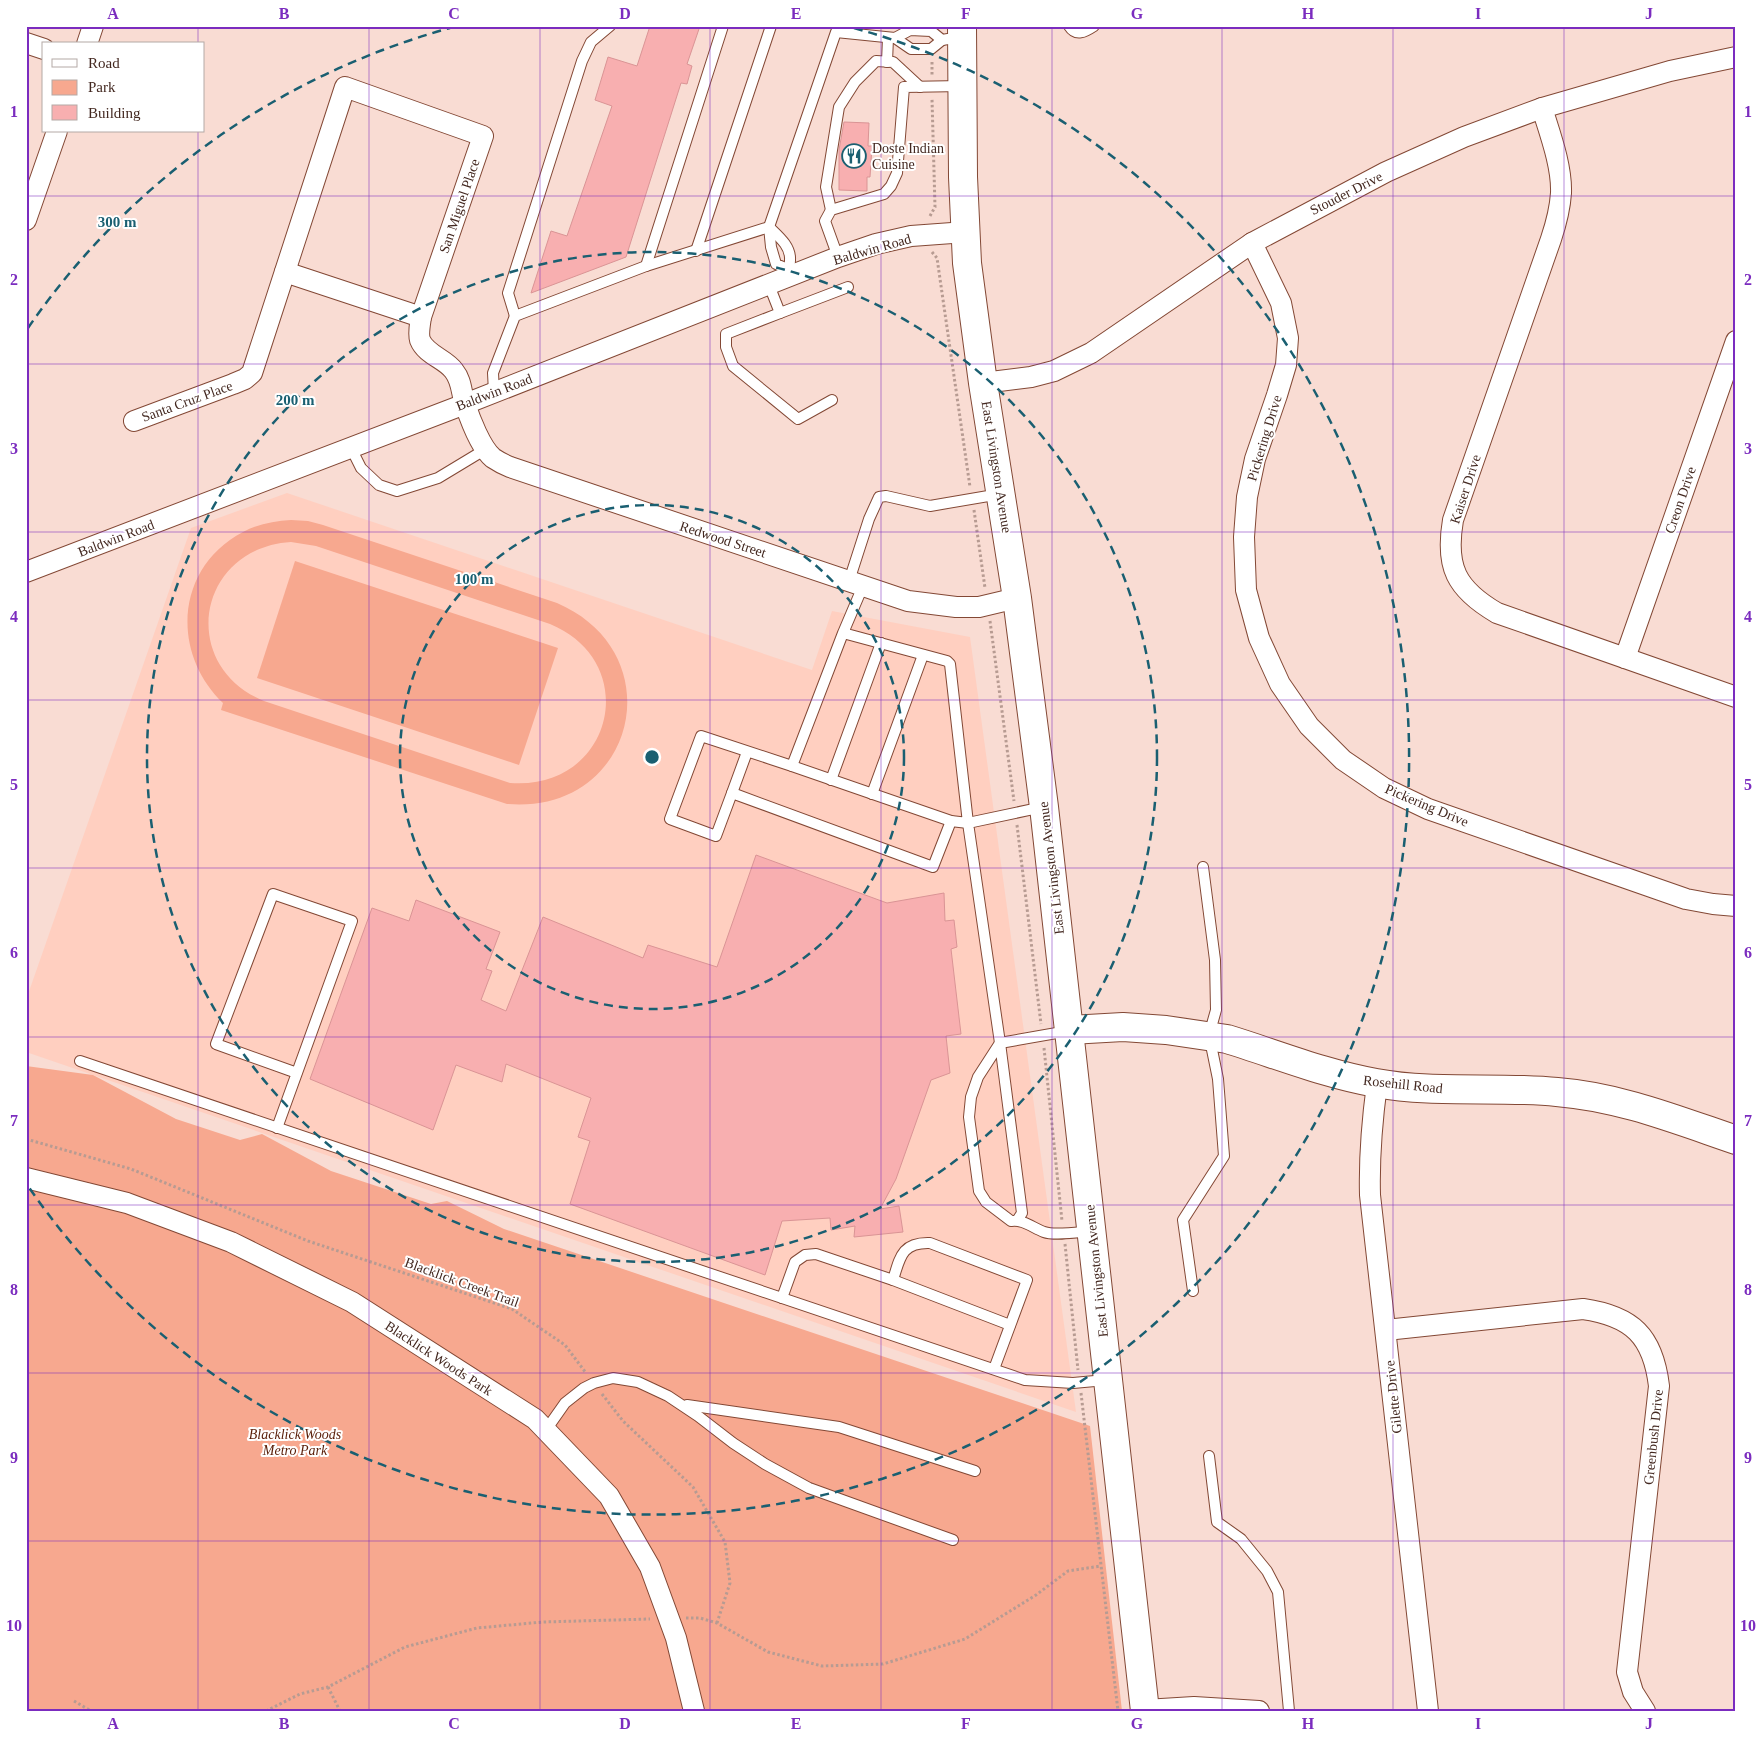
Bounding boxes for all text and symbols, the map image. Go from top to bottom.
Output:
text: A [107,5,119,22]
text: B [279,5,290,22]
text: C [448,5,460,22]
text: D [619,5,631,22]
text: E [791,5,801,22]
text: F [961,5,971,22]
text: G [1131,5,1144,22]
text: H [1302,5,1315,22]
text: I [1475,5,1481,22]
text: J [1645,5,1653,22]
legend [42,42,205,132]
text: Road [88,55,120,71]
text: Park [88,79,116,95]
text: 1 [10,103,18,120]
text: 1 [1744,103,1752,120]
text: Building [88,105,141,121]
place label: Doste Indian Cuisine [872,141,944,172]
restaurant icon: Doste Indian Cuisine [841,143,867,169]
street label: San Miguel Place [436,157,483,255]
street label: Stouder Drive [1308,169,1385,218]
text: 300 m [98,214,137,230]
street label: Baldwin Road [831,231,913,268]
text: 2 [10,271,18,288]
text: 2 [1744,271,1752,288]
street label: Baldwin Road [454,371,534,414]
street label: Santa Cruz Place [140,378,235,425]
text: 200 m [276,392,315,408]
street label: Pickering Drive [1244,393,1285,483]
street label: East Livingston Avenue [979,400,1014,534]
text: 3 [10,440,18,457]
text: 3 [1744,440,1752,457]
street label: Kaiser Drive [1447,453,1484,526]
street label: Creon Drive [1662,465,1699,536]
street label: Baldwin Road [76,517,156,560]
street label: Redwood Street [678,518,768,561]
text: 100 m [455,571,494,587]
text: 4 [10,608,18,625]
text: 4 [1744,608,1752,625]
centre of rings [643,748,661,766]
text: 5 [10,776,18,793]
text: 5 [1744,776,1752,793]
street label: Pickering Drive [1383,781,1471,830]
street label: East Livingston Avenue [1036,801,1067,935]
text: 6 [10,944,18,961]
text: 6 [1744,944,1752,961]
street label: Rosehill Road [1363,1073,1443,1096]
text: 7 [10,1112,18,1129]
text: 7 [1744,1112,1752,1129]
street label: East Livingston Avenue [1082,1204,1111,1338]
street label: Blacklick Creek Trail [403,1255,521,1310]
text: 8 [10,1281,18,1298]
text: 8 [1744,1281,1752,1298]
street label: Blacklick Woods Park [382,1318,495,1399]
street label: Gilette Drive [1382,1360,1405,1434]
street label: Greenbush Drive [1641,1389,1666,1486]
park label: Blacklick Woods Metro Park [249,1427,342,1458]
text: 9 [10,1449,18,1466]
text: 9 [1744,1449,1752,1466]
text: 10 [6,1617,22,1634]
text: 10 [1740,1617,1756,1634]
text: A [107,1715,119,1732]
text: B [279,1715,290,1732]
text: C [448,1715,460,1732]
text: D [619,1715,631,1732]
text: E [791,1715,801,1732]
text: F [961,1715,971,1732]
text: G [1131,1715,1144,1732]
text: H [1302,1715,1315,1732]
text: I [1475,1715,1481,1732]
text: J [1645,1715,1653,1732]

